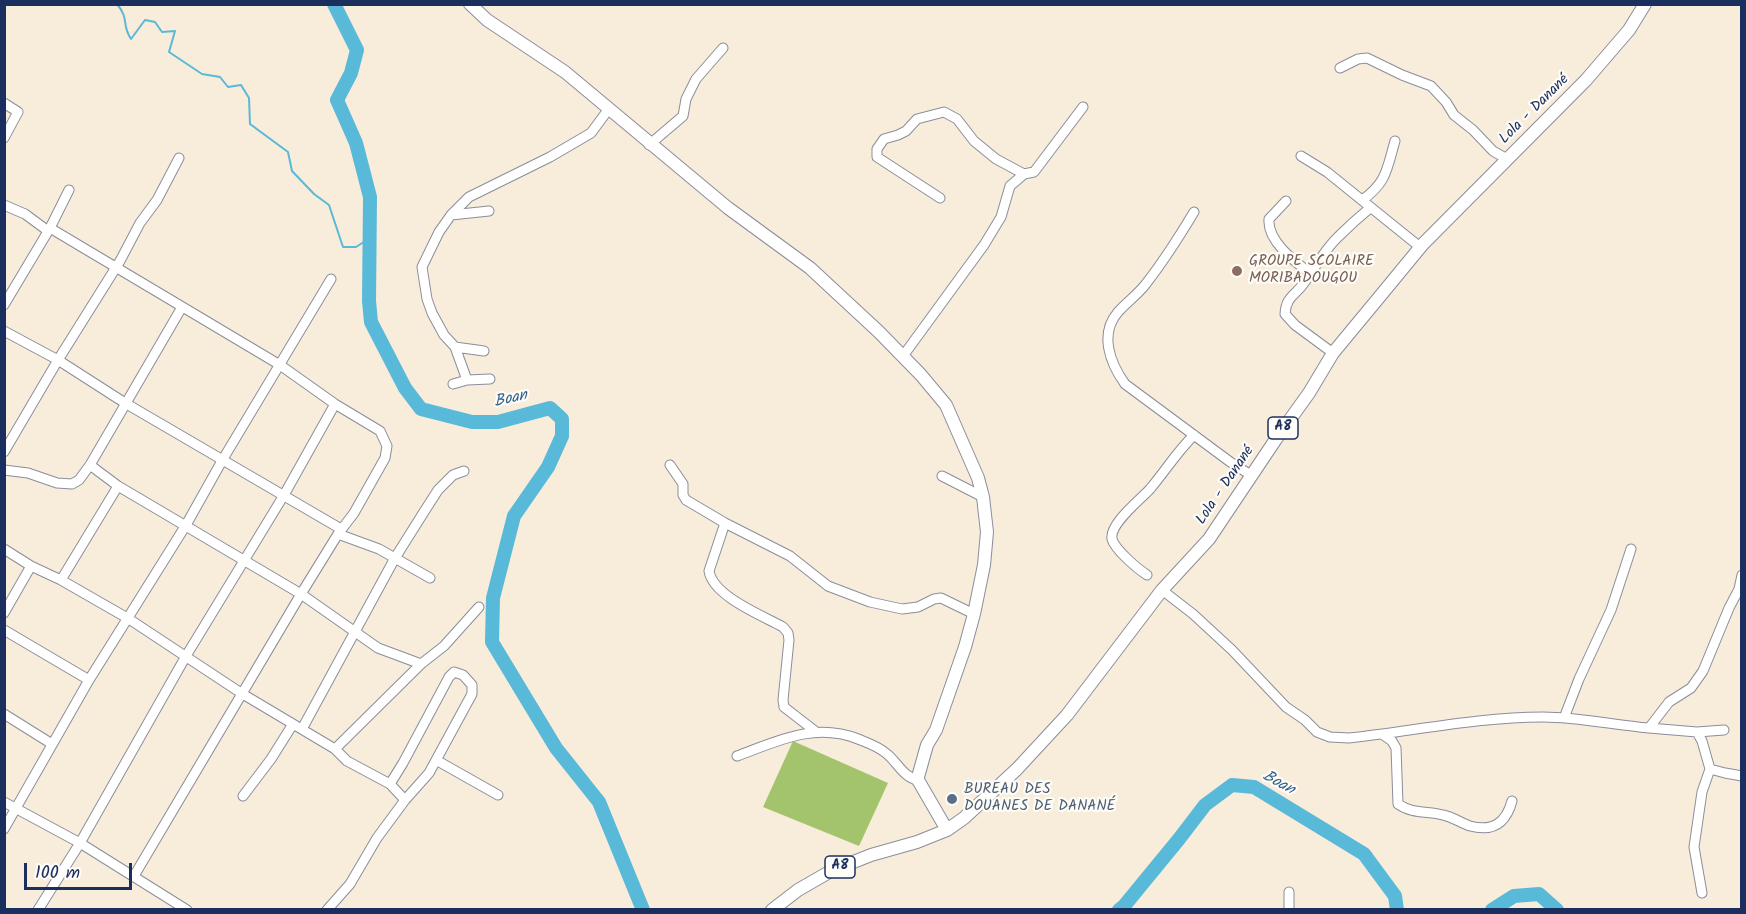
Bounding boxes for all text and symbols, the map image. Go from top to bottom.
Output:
street label: Lola - Danané [1496,71,1574,149]
place label: GROUPE SCOLAIRE MORIBADOUGOU [1249,253,1374,288]
marker: GROUPE SCOLAIRE MORIBADOUGOU [1230,264,1244,278]
water label: Boan [493,387,529,413]
road number: A8 [1268,417,1298,439]
street label: Lola - Danané [1193,443,1259,529]
water label: Boan [1259,767,1297,801]
place label: BUREAU DES DOUANES DE DANANÉ [964,781,1115,816]
marker: BUREAU DES DOUANES DE DANANÉ [945,792,959,806]
scale bar [27,851,135,889]
road number: A8 [825,856,855,878]
text: 100 m [35,859,80,888]

